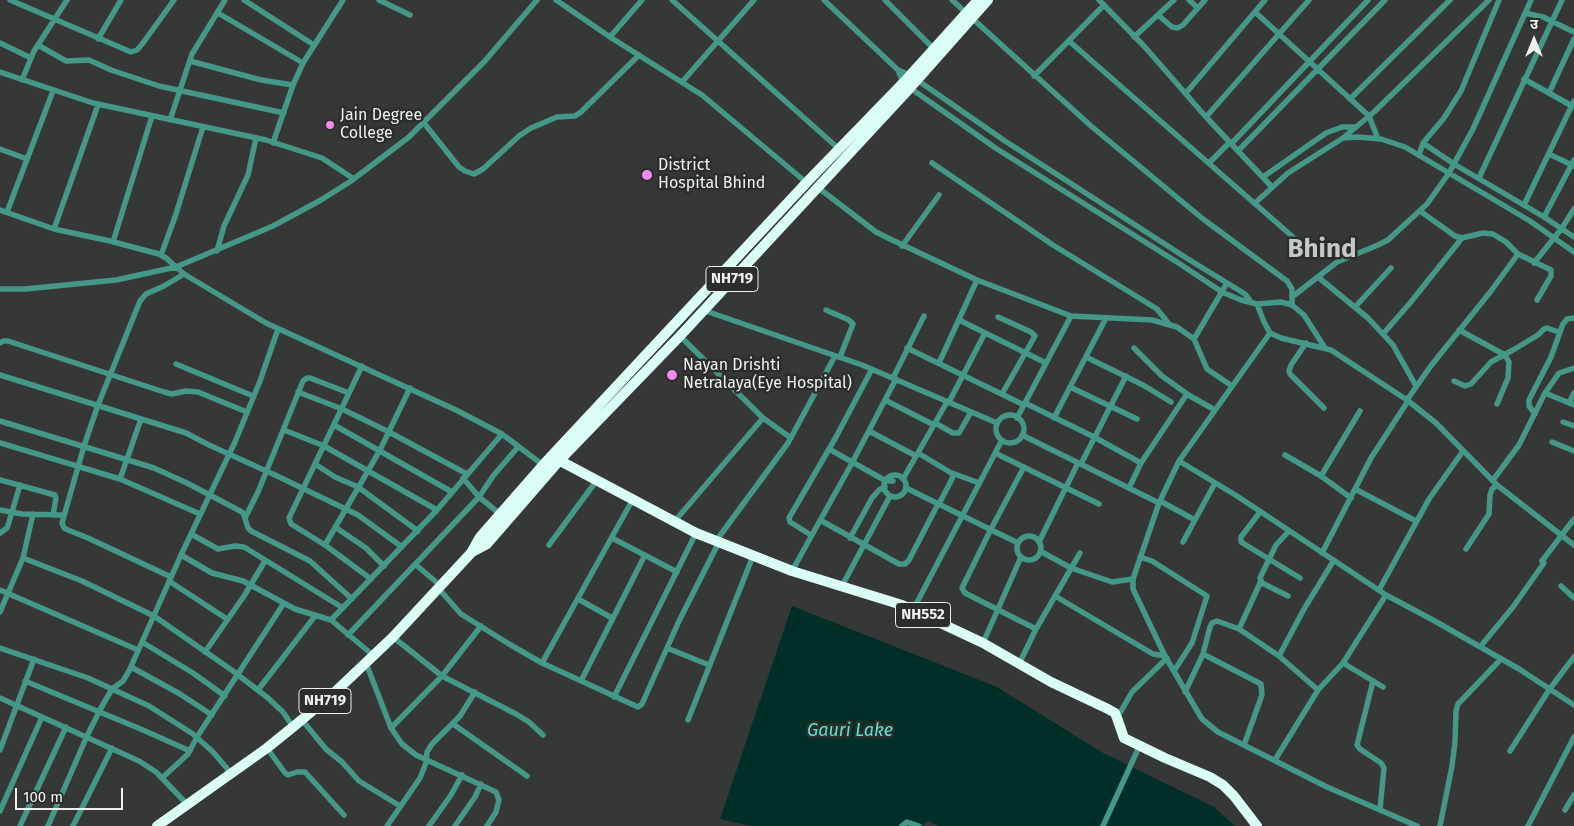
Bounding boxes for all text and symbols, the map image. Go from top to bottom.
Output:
north arrow [1509,15,1559,65]
text: उ [1530,16,1538,33]
place label: Jain Degree College [340,106,422,144]
marker: Jain Degree College [324,119,336,131]
place label: District Hospital Bhind [658,156,765,194]
marker: District Hospital Bhind [640,168,654,182]
district label: Bhind [1288,234,1356,266]
road number: NH719 [706,266,758,292]
place label: Nayan Drishti Netralaya(Eye Hospital) [683,356,852,394]
marker: Nayan Drishti Netralaya(Eye Hospital) [665,368,679,382]
road number: NH552 [896,602,950,628]
road number: NH719 [299,688,351,714]
water label: Gauri Lake [807,720,893,742]
scale bar [18,778,125,810]
text: 100 m [23,788,63,806]

